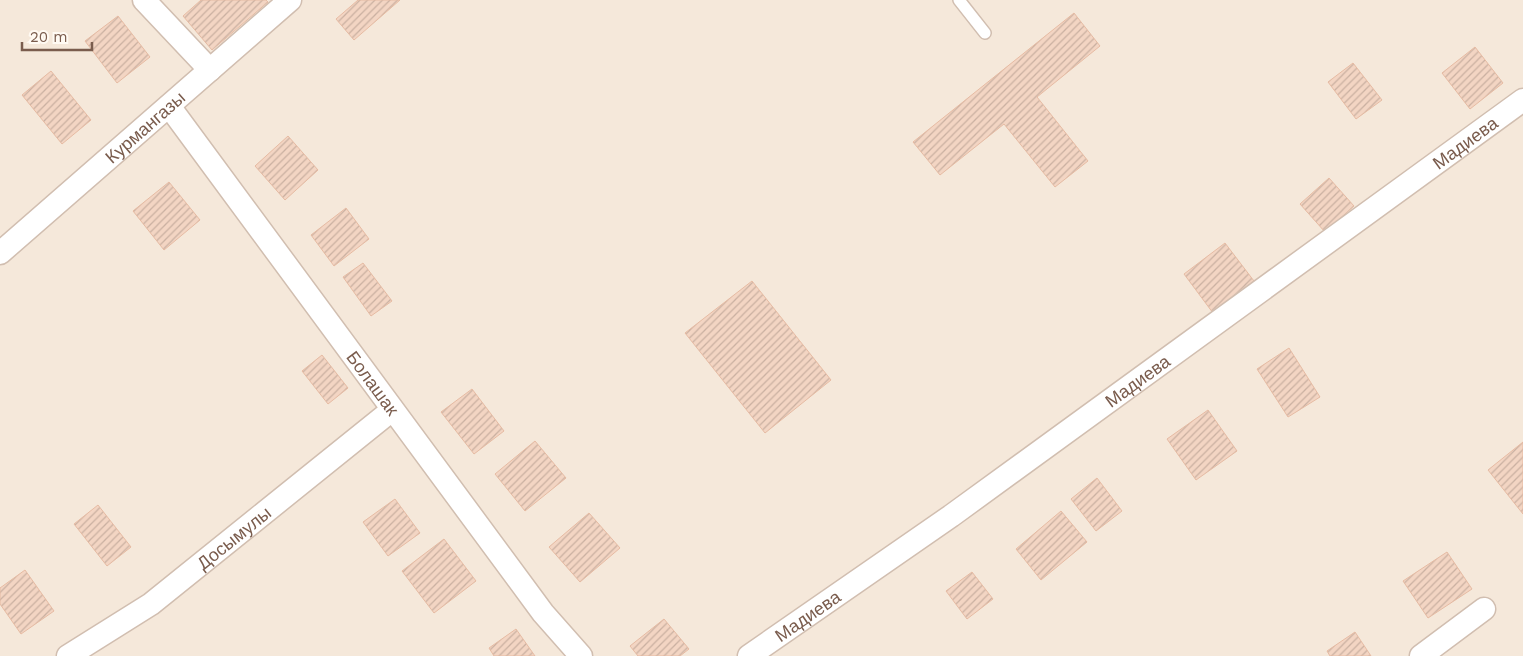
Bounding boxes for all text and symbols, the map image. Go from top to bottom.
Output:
scale bar [22,20,92,52]
text: 20 m [30,28,68,46]
street label: Курмангазы [101,86,189,167]
street label: Мадиева [1428,111,1502,173]
street label: Болашак [343,347,404,419]
street label: Мадиева [1101,349,1175,411]
street label: Досымулы [192,501,275,574]
street label: Мадиева [770,585,845,646]

